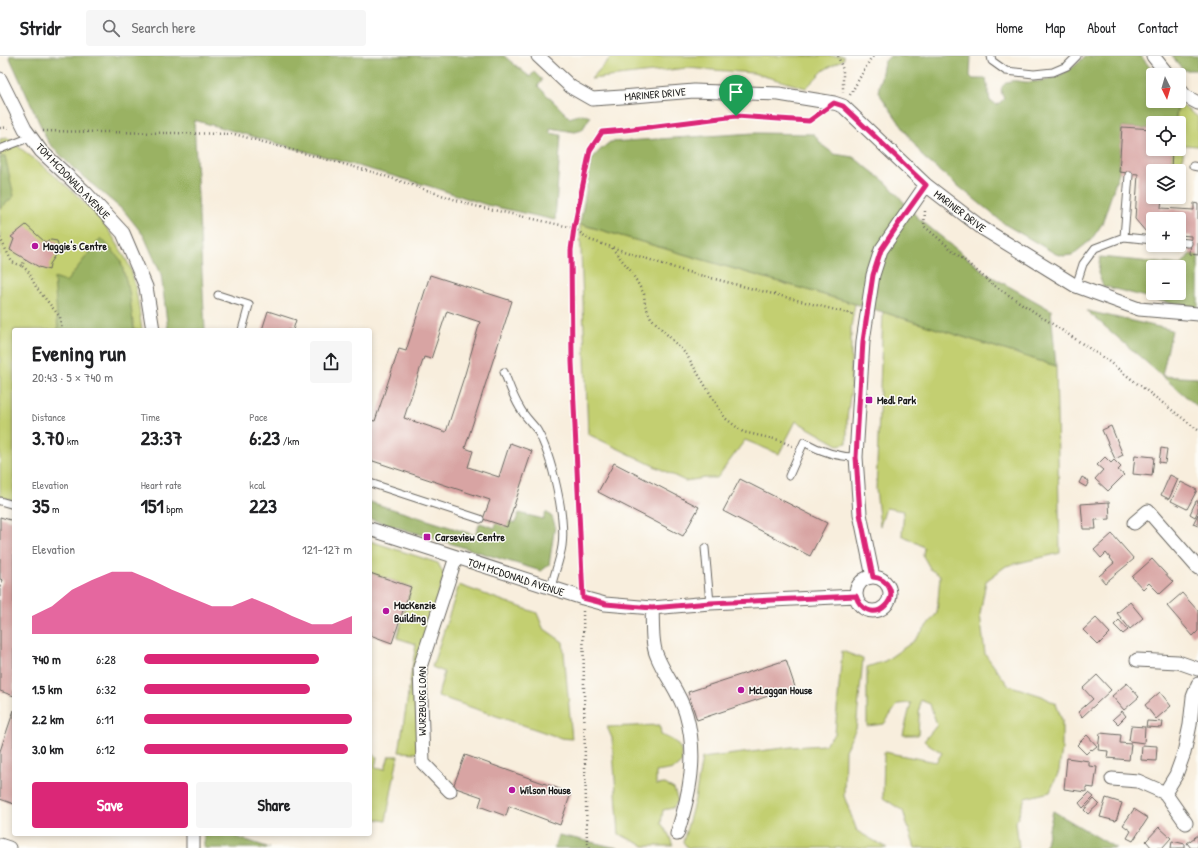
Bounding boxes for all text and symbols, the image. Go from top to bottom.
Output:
search box [86,10,366,46]
text: Stridr [20,15,62,41]
icon: search [100,17,122,39]
text: Search here [132,17,196,38]
text: Home [996,18,1023,37]
text: Map [1045,18,1065,37]
text: About [1087,18,1116,37]
text: Contact [1138,18,1178,37]
north arrow [1146,68,1186,108]
map controls [1146,68,1186,300]
pin [719,75,753,116]
icon: arrive [725,81,747,103]
street label: MARINER DRIVE [624,84,686,104]
button: locate [1146,116,1186,156]
street label: TOM MCDONALD AVENUE [33,140,113,222]
button: layers [1146,164,1186,204]
street label: MARINER DRIVE [931,187,989,235]
button: + [1146,212,1186,252]
place label: Maggie's Centre [43,239,107,254]
marker: Maggie's Centre [30,241,40,251]
button: − [1146,260,1186,300]
text: Evening run [32,338,126,368]
button: share [310,341,352,383]
text: 20:43 · 5 × 740 m [32,368,113,386]
place label: Medl Park [877,393,917,407]
marker: Medl Park [864,395,874,405]
text: Distance [32,410,66,424]
text: Time [141,410,160,424]
text: Pace [249,410,268,424]
text: 3.70 [32,424,64,451]
text: 23:37 [141,424,182,451]
text: 6:23 [249,424,280,451]
text: km [64,434,79,448]
text: /km [280,434,300,448]
text: Elevation [32,478,69,492]
text: Heart rate [141,478,182,492]
text: kcal [249,478,265,492]
text: 35 [32,492,49,519]
text: 151 [141,492,164,519]
text: 223 [249,492,277,519]
text: m [49,502,59,516]
text: bpm [164,502,183,516]
place label: Carseview Centre [435,530,505,544]
marker: Carseview Centre [422,532,432,542]
text: Elevation [32,540,75,558]
text: 121–127 m [302,540,352,558]
street label: TOM MCDONALD AVENUE [466,555,566,599]
place label: MacKenzie Building [394,598,436,626]
marker: MacKenzie Building [381,606,391,616]
text: 740 m [32,650,61,668]
text: 6:28 [96,650,116,668]
street label: WURZBURG LOAN [415,666,429,736]
text: 1.5 km [32,680,62,698]
text: 6:32 [96,680,116,698]
place label: McLaggan House [749,683,813,698]
marker: McLaggan House [736,685,746,695]
text: 2.2 km [32,710,64,728]
text: 6:11 [96,710,114,728]
text: 3.0 km [32,740,64,758]
text: 6:12 [96,740,115,758]
button: Save [32,782,188,828]
button: Share [196,782,352,828]
place label: Wilson House [520,783,572,797]
marker: Wilson House [507,785,517,795]

